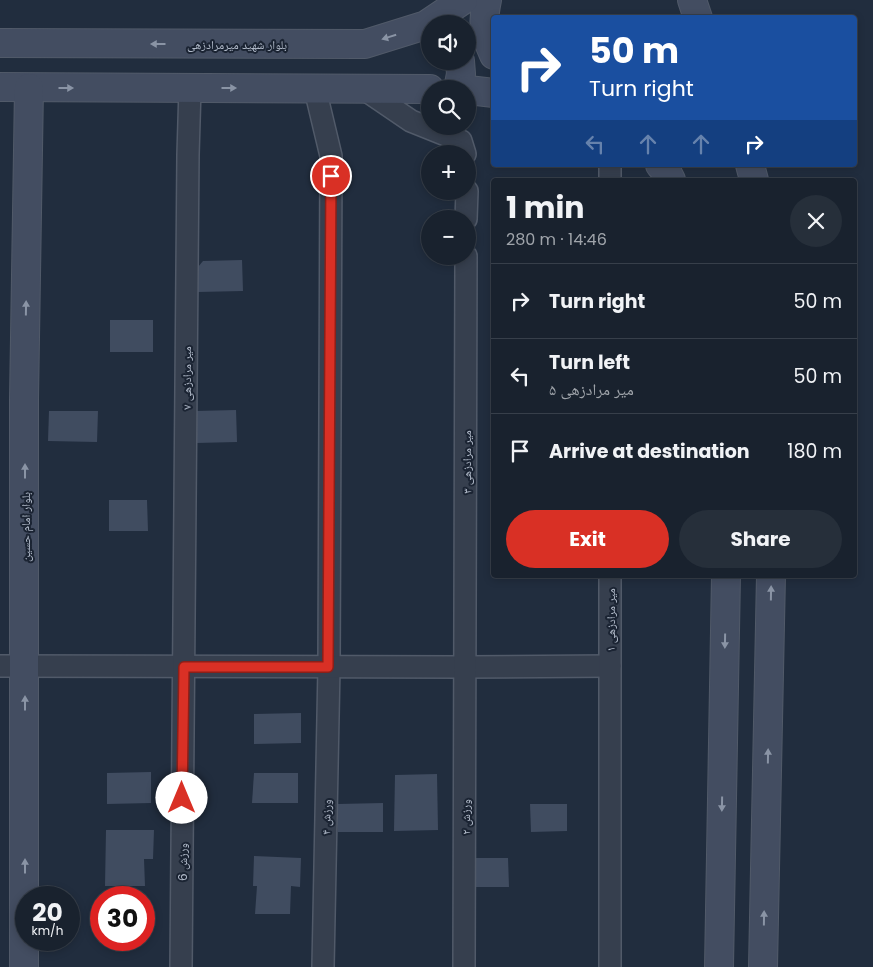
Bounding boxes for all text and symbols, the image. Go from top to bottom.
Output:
map controls [421,15,476,265]
button: sound [421,15,476,70]
text: 50 m [589,26,679,75]
one-way arrow [381,33,396,41]
icon: right [506,35,571,100]
street label: بلوار شهید میرمرادزهی [187,36,287,53]
one-way arrow [150,40,166,48]
text: Turn right [589,73,694,104]
button: search [421,80,476,135]
one-way arrow [58,84,74,92]
one-way arrow [221,85,237,93]
icon: left [581,130,609,158]
icon: ahead [634,130,662,158]
icon: ahead [687,130,715,158]
icon: right [740,130,768,158]
button: + [421,145,476,200]
pin [310,155,352,197]
icon: arrive [317,162,345,190]
text: 1 min [506,186,584,229]
button: close [790,195,842,247]
button: − [421,210,476,265]
text: 280 m · 14:46 [506,228,607,251]
icon: right [506,287,534,315]
text: Turn right [549,288,645,315]
text: 50 m [793,288,842,315]
one-way arrow [22,300,30,316]
street label: میر مرادزهی ۷ [178,346,195,410]
text: Turn left [549,349,630,376]
icon: left [506,362,534,390]
text: 50 m [793,363,842,390]
text: میر مرادزهی ۵ [549,378,634,401]
street label: میر مرادزهی ۳ [458,430,475,494]
icon: arrive [506,437,534,465]
text: Arrive at destination [549,438,750,465]
text: 180 m [787,438,842,465]
one-way arrow [20,463,28,479]
street label: بلوار امام حسین [17,492,34,562]
button: Exit [506,510,669,568]
button: Share [679,510,842,568]
one-way arrow [767,585,775,601]
street label: میر مرادزهی ۱ [602,588,619,652]
one-way arrow [721,633,729,649]
one-way arrow [21,695,29,711]
one-way arrow [764,748,772,764]
position arrow [155,771,207,823]
one-way arrow [717,796,725,812]
street label: ورزش ۴ [317,799,335,835]
street label: ورزش ۲ [457,799,474,835]
street label: ورزش 6 [174,843,191,881]
one-way arrow [21,858,29,874]
speed limit sign: 30 [90,886,155,951]
text: 20 [32,895,63,930]
one-way arrow [760,910,768,926]
text: km/h [32,922,63,939]

